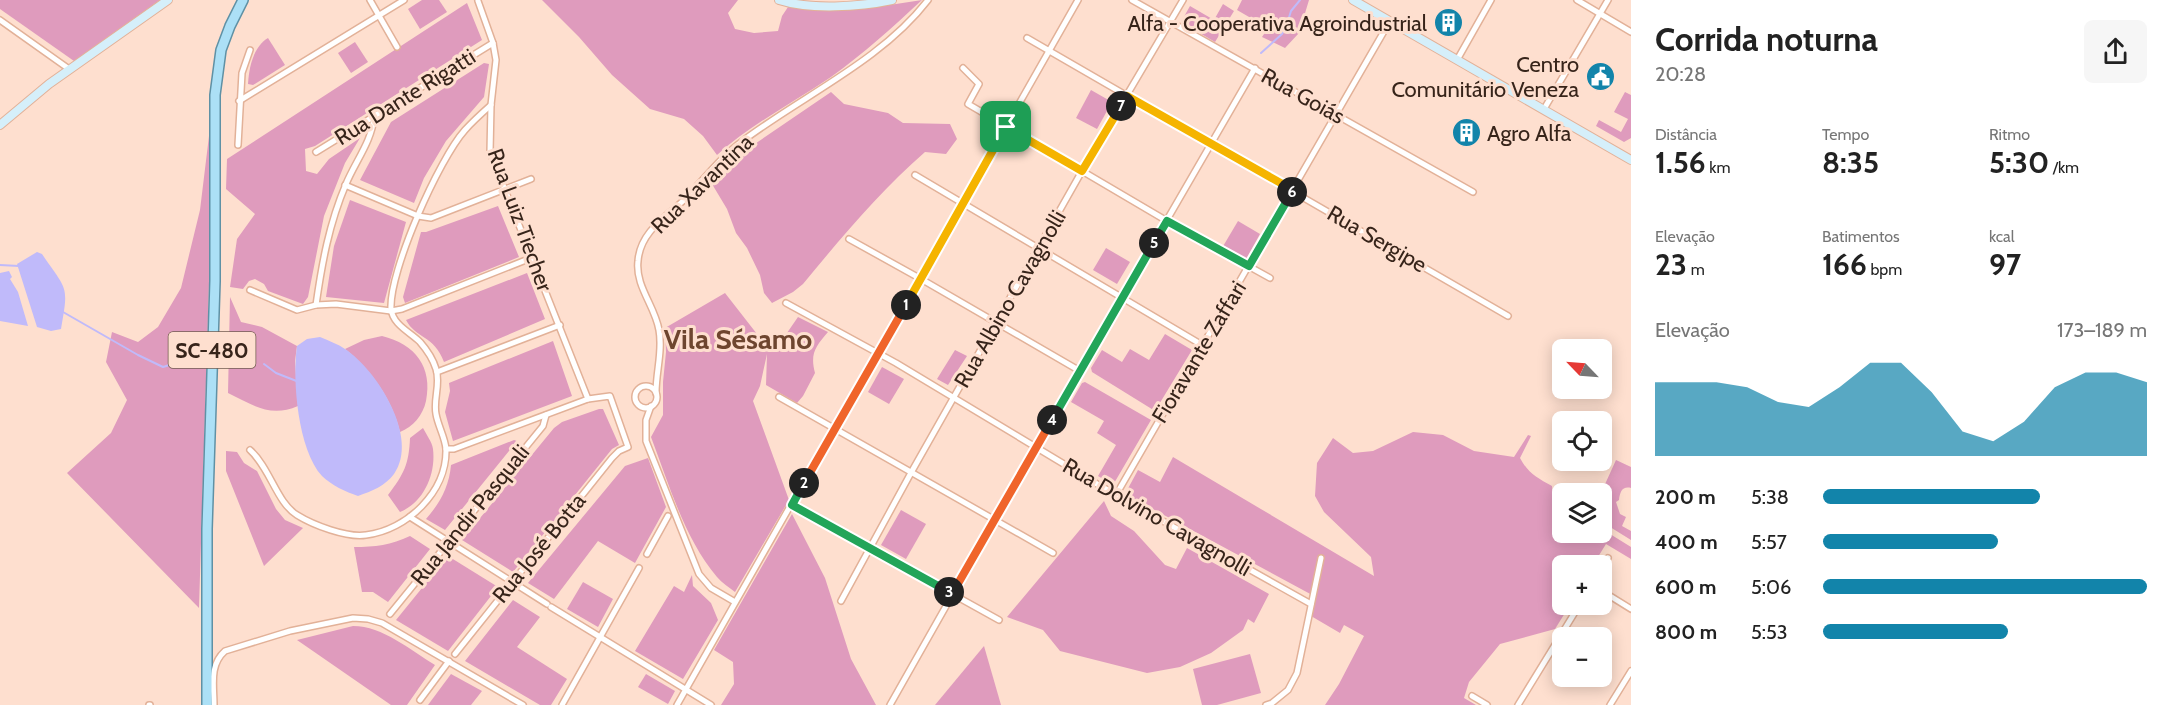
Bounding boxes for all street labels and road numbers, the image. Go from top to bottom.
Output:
street label: Rua Dante Rigatti [330,43,480,151]
street label: Rua Goiás [1257,62,1349,130]
street label: Rua Xavantina [645,128,759,239]
street label: Rua Luiz Tiecher [482,145,558,295]
street label: Rua Sergipe [1322,200,1432,278]
street label: Rua Albino Cavagnolli [948,206,1072,392]
street label: Fioravante Zaffari [1146,276,1252,428]
road number: SC-480 [168,332,256,368]
street label: Rua Jandir Pasquali [405,439,535,591]
street label: Rua Dolvino Cavagnolli [1058,452,1256,582]
street label: Rua José Botta [487,487,592,608]

